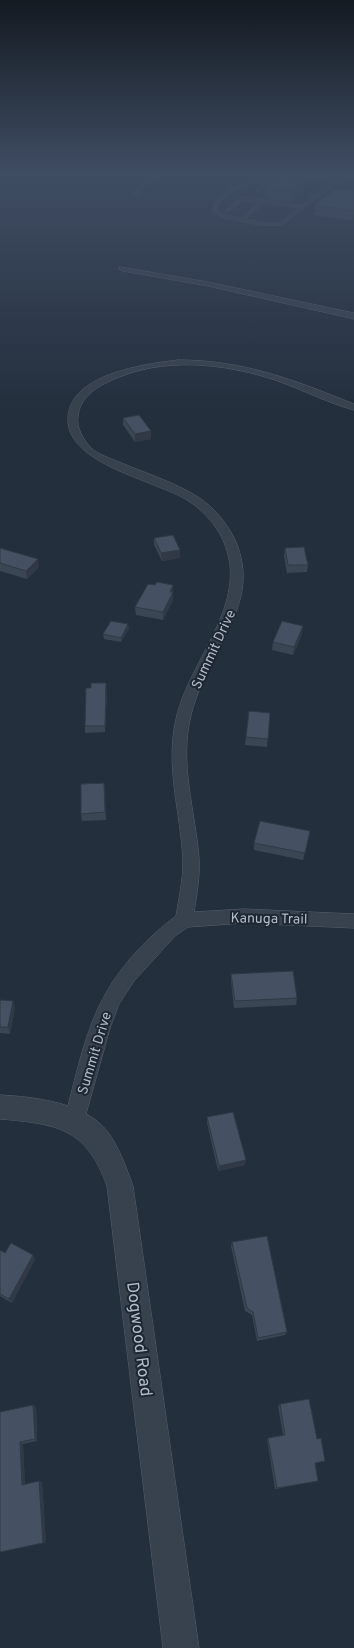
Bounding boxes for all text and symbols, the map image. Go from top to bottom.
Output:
street label: Summit Drive [189,607,240,692]
street label: Kanuga Trail [230,910,308,929]
street label: Summit Drive [75,1010,116,1097]
street label: Dogwood Road [120,1281,156,1398]

